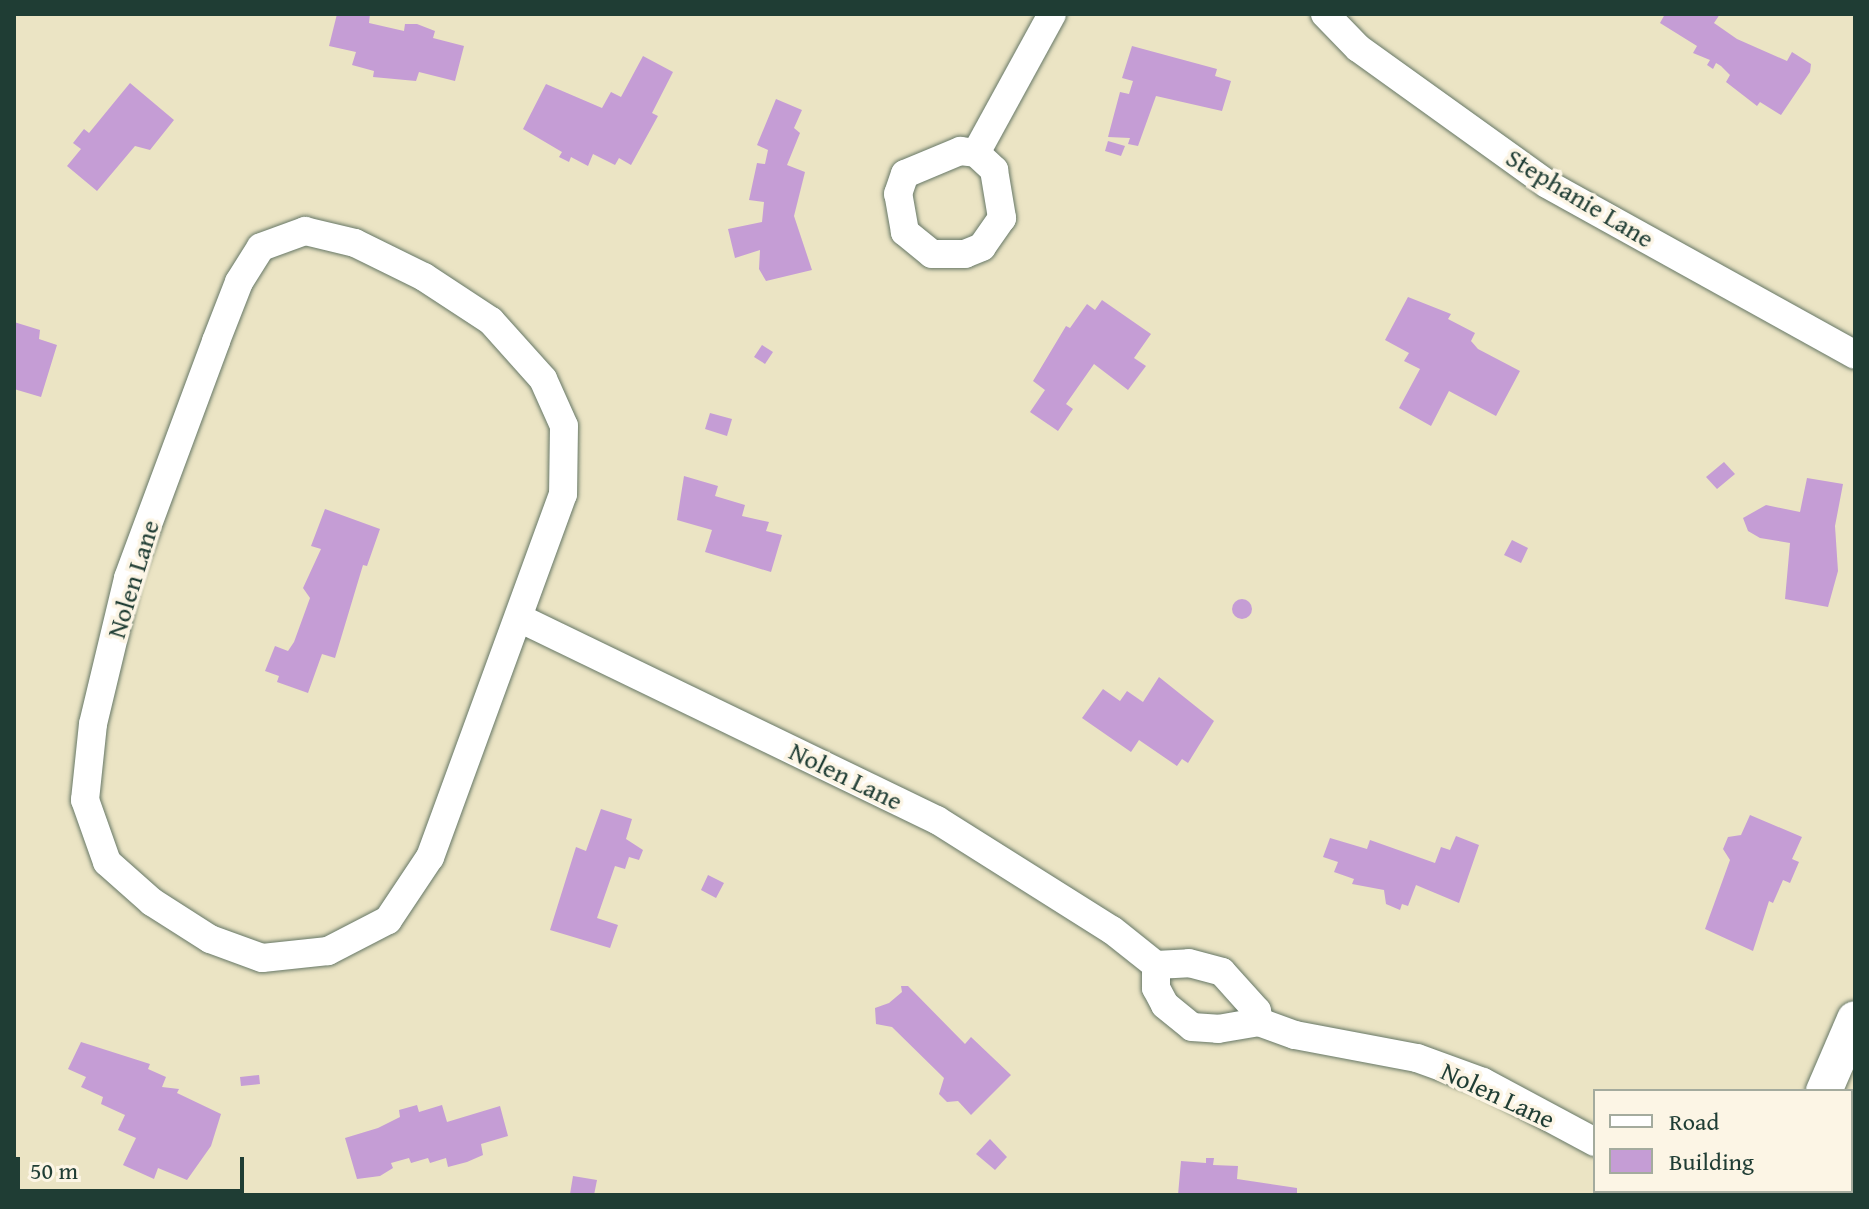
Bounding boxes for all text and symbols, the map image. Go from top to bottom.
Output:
street label: Stephanie Lane [1501,142,1659,254]
street label: Nolen Lane [100,516,166,642]
street label: Nolen Lane [784,735,908,817]
street label: Nolen Lane [1436,1055,1560,1135]
legend [1593,1089,1853,1193]
text: Road [1669,1104,1719,1139]
scale bar [20,1141,248,1191]
text: Building [1669,1144,1754,1179]
text: 50 m [30,1153,78,1188]

